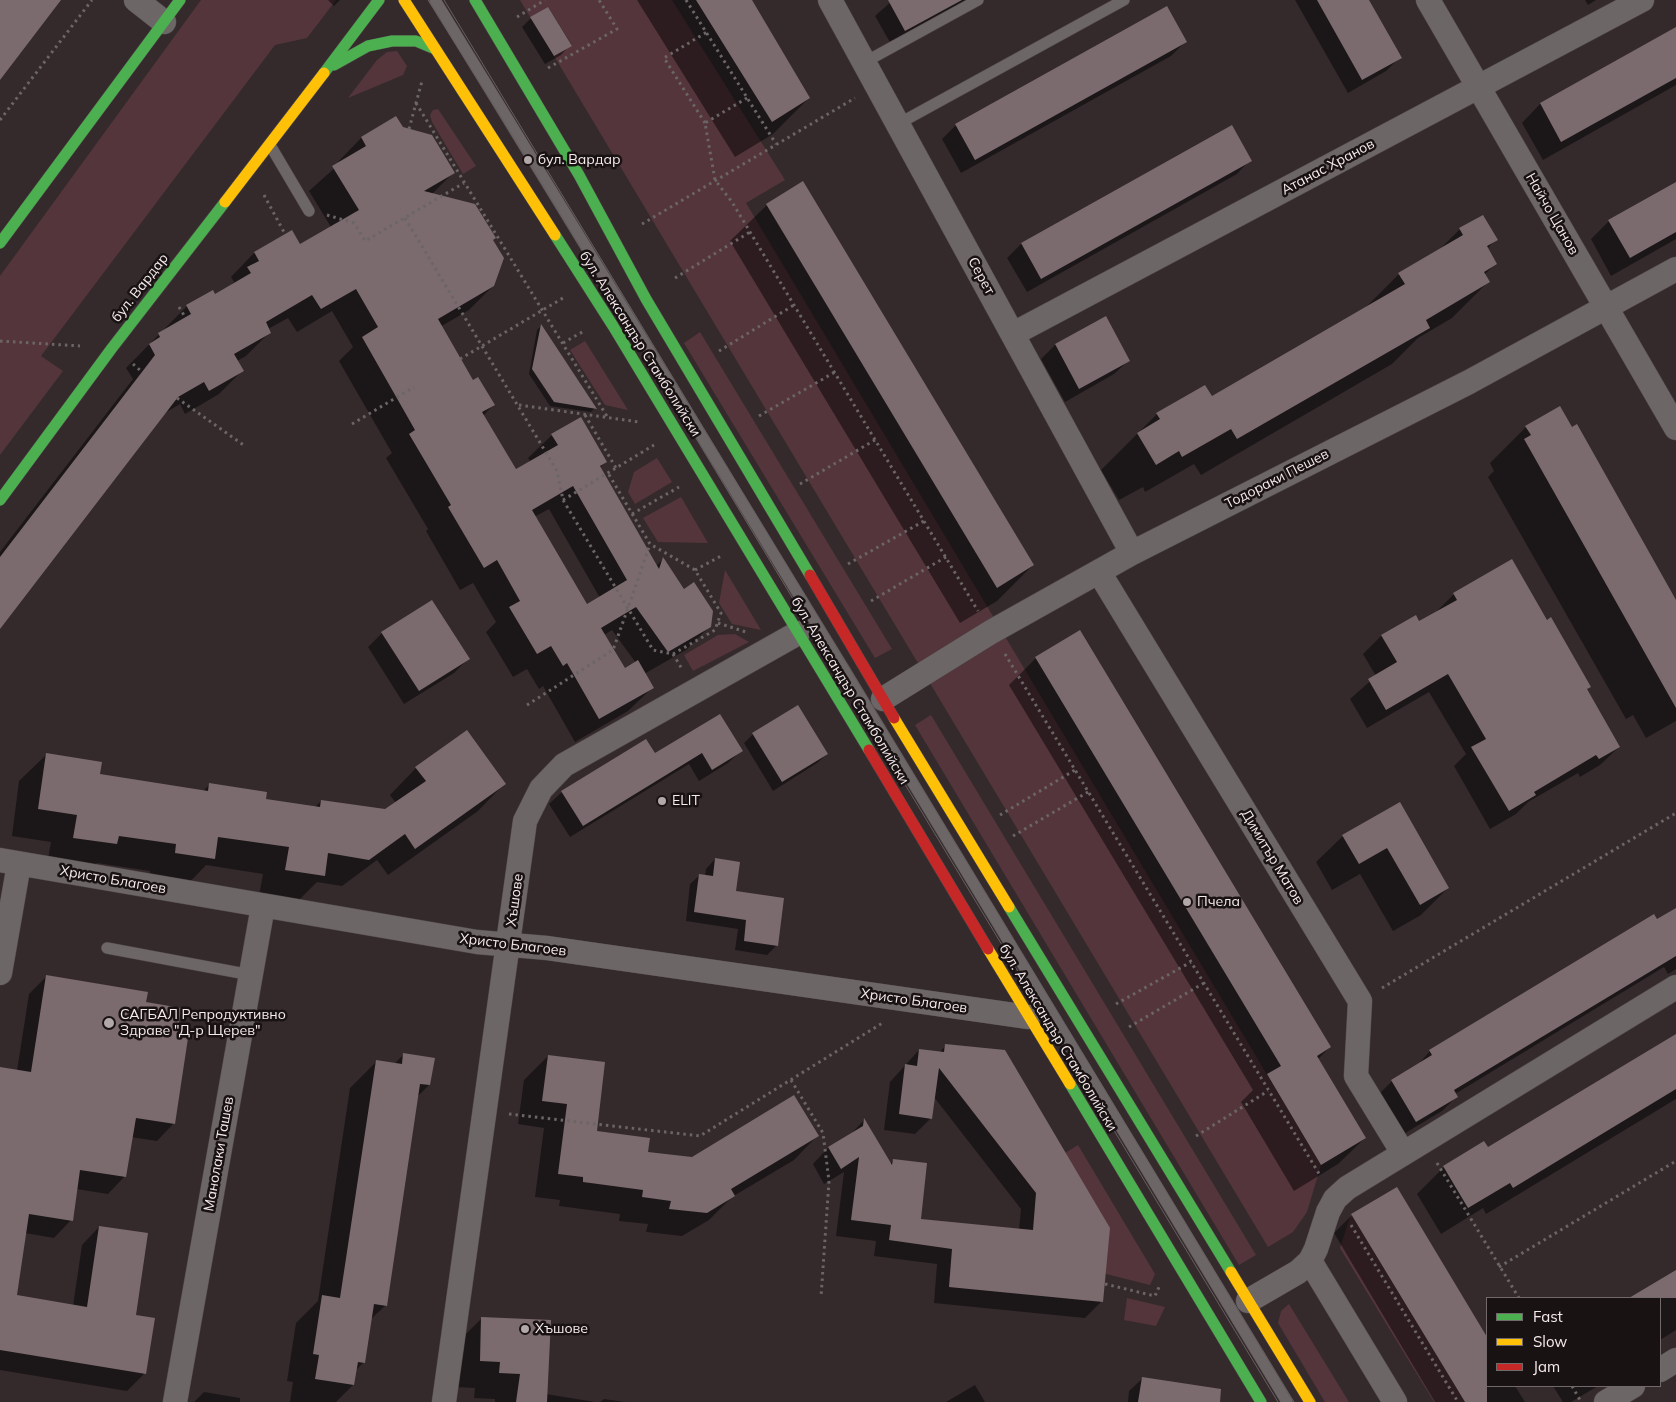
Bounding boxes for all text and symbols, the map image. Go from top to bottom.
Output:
street label: Атанас Хранов [1279,135,1377,199]
place label: бул. Вардар [538,152,620,168]
marker: бул. Вардар [522,154,534,166]
street label: Найчо Цанов [1522,170,1582,258]
street label: бул. Александър Стамболийски [576,248,704,440]
street label: бул. Вардар [108,250,172,326]
street label: Серет [964,254,998,298]
street label: Тодораки Пешев [1222,446,1332,512]
street label: бул. Александър Стамболийски [787,594,913,788]
place label: ELIT [672,793,700,809]
marker: ELIT [656,795,668,807]
street label: Димитър Матов [1237,807,1307,907]
street label: Христо Благоев [59,862,167,898]
street label: Хъшове [503,873,527,927]
place label: Пчела [1197,894,1240,910]
marker: Пчела [1181,896,1193,908]
street label: Христо Благоев [459,930,567,960]
street label: бул. Александър Стамболийски [995,941,1121,1135]
street label: Христо Благоев [860,985,968,1017]
place label: САГБАЛ Репродуктивно Здраве "Д-р Щерев" [120,1007,286,1040]
marker: САГБАЛ Репродуктивно Здраве "Д-р Щерев" [102,1016,116,1030]
street label: Манолаки Ташев [201,1095,237,1213]
legend [1486,1297,1661,1387]
text: Fast [1533,1307,1563,1326]
place label: Хъшове [535,1321,588,1337]
marker: Хъшове [519,1323,531,1335]
text: Slow [1533,1332,1567,1351]
text: Jam [1533,1357,1560,1376]

